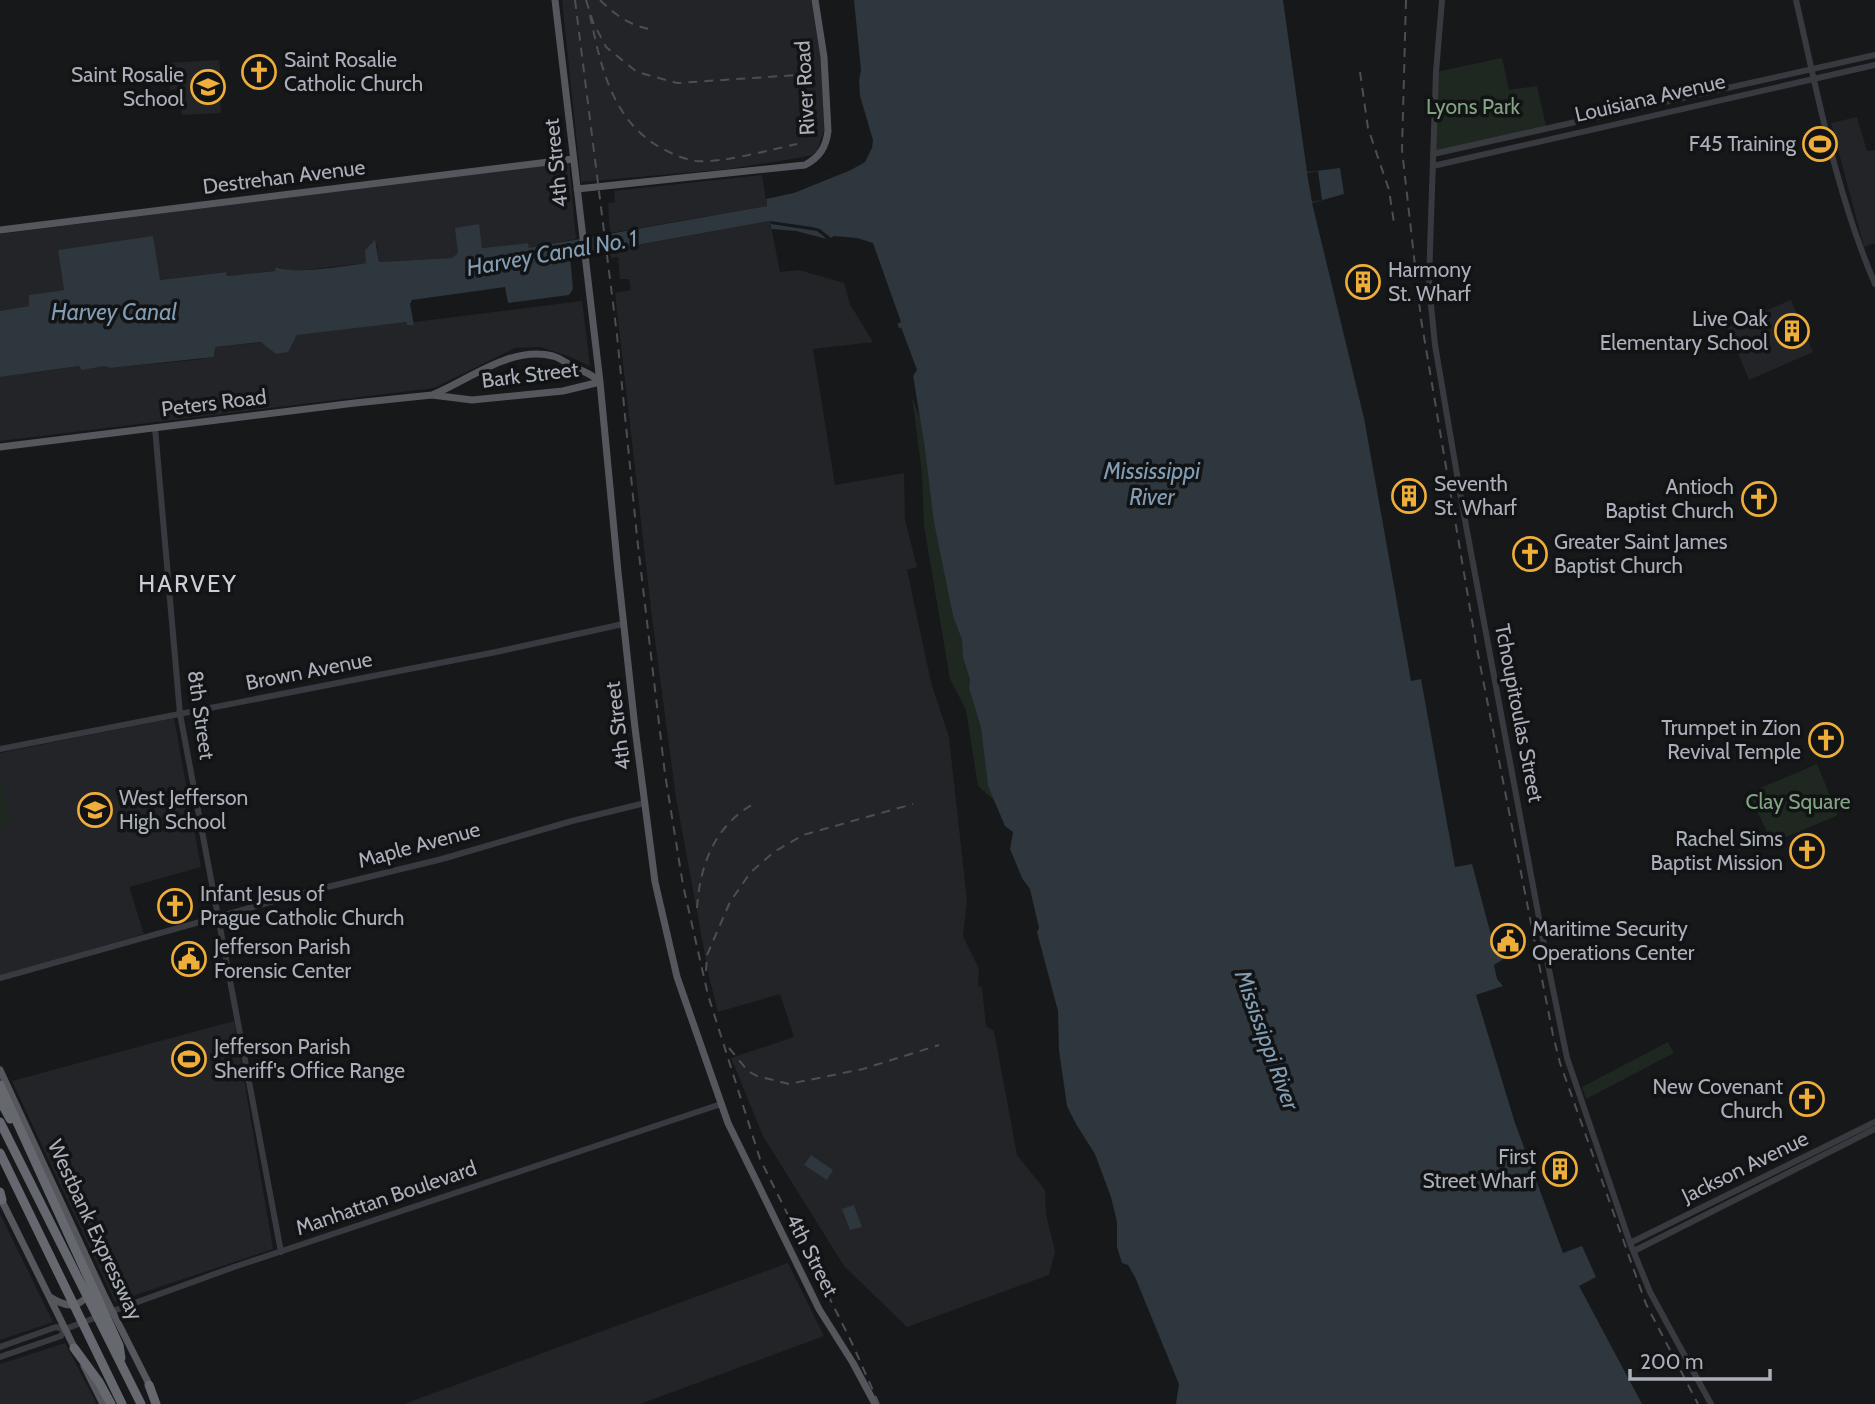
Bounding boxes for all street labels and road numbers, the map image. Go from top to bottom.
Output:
street label: River Road [790,40,819,136]
street label: Louisiana Avenue [1572,68,1728,127]
street label: 4th Street [538,117,573,209]
street label: Destrehan Avenue [201,154,367,199]
street label: Bark Street [480,356,580,393]
street label: Peters Road [160,384,268,421]
street label: Tchoupitoulas Street [1490,622,1549,804]
street label: Brown Avenue [243,646,375,695]
street label: 8th Street [183,669,220,761]
street label: 4th Street [600,680,635,772]
street label: Maple Avenue [355,816,483,873]
street label: Jackson Avenue [1677,1125,1812,1208]
street label: Westbank Expressway [43,1136,148,1324]
street label: Manhattan Boulevard [292,1155,480,1240]
street label: 4th Street [781,1209,844,1300]

